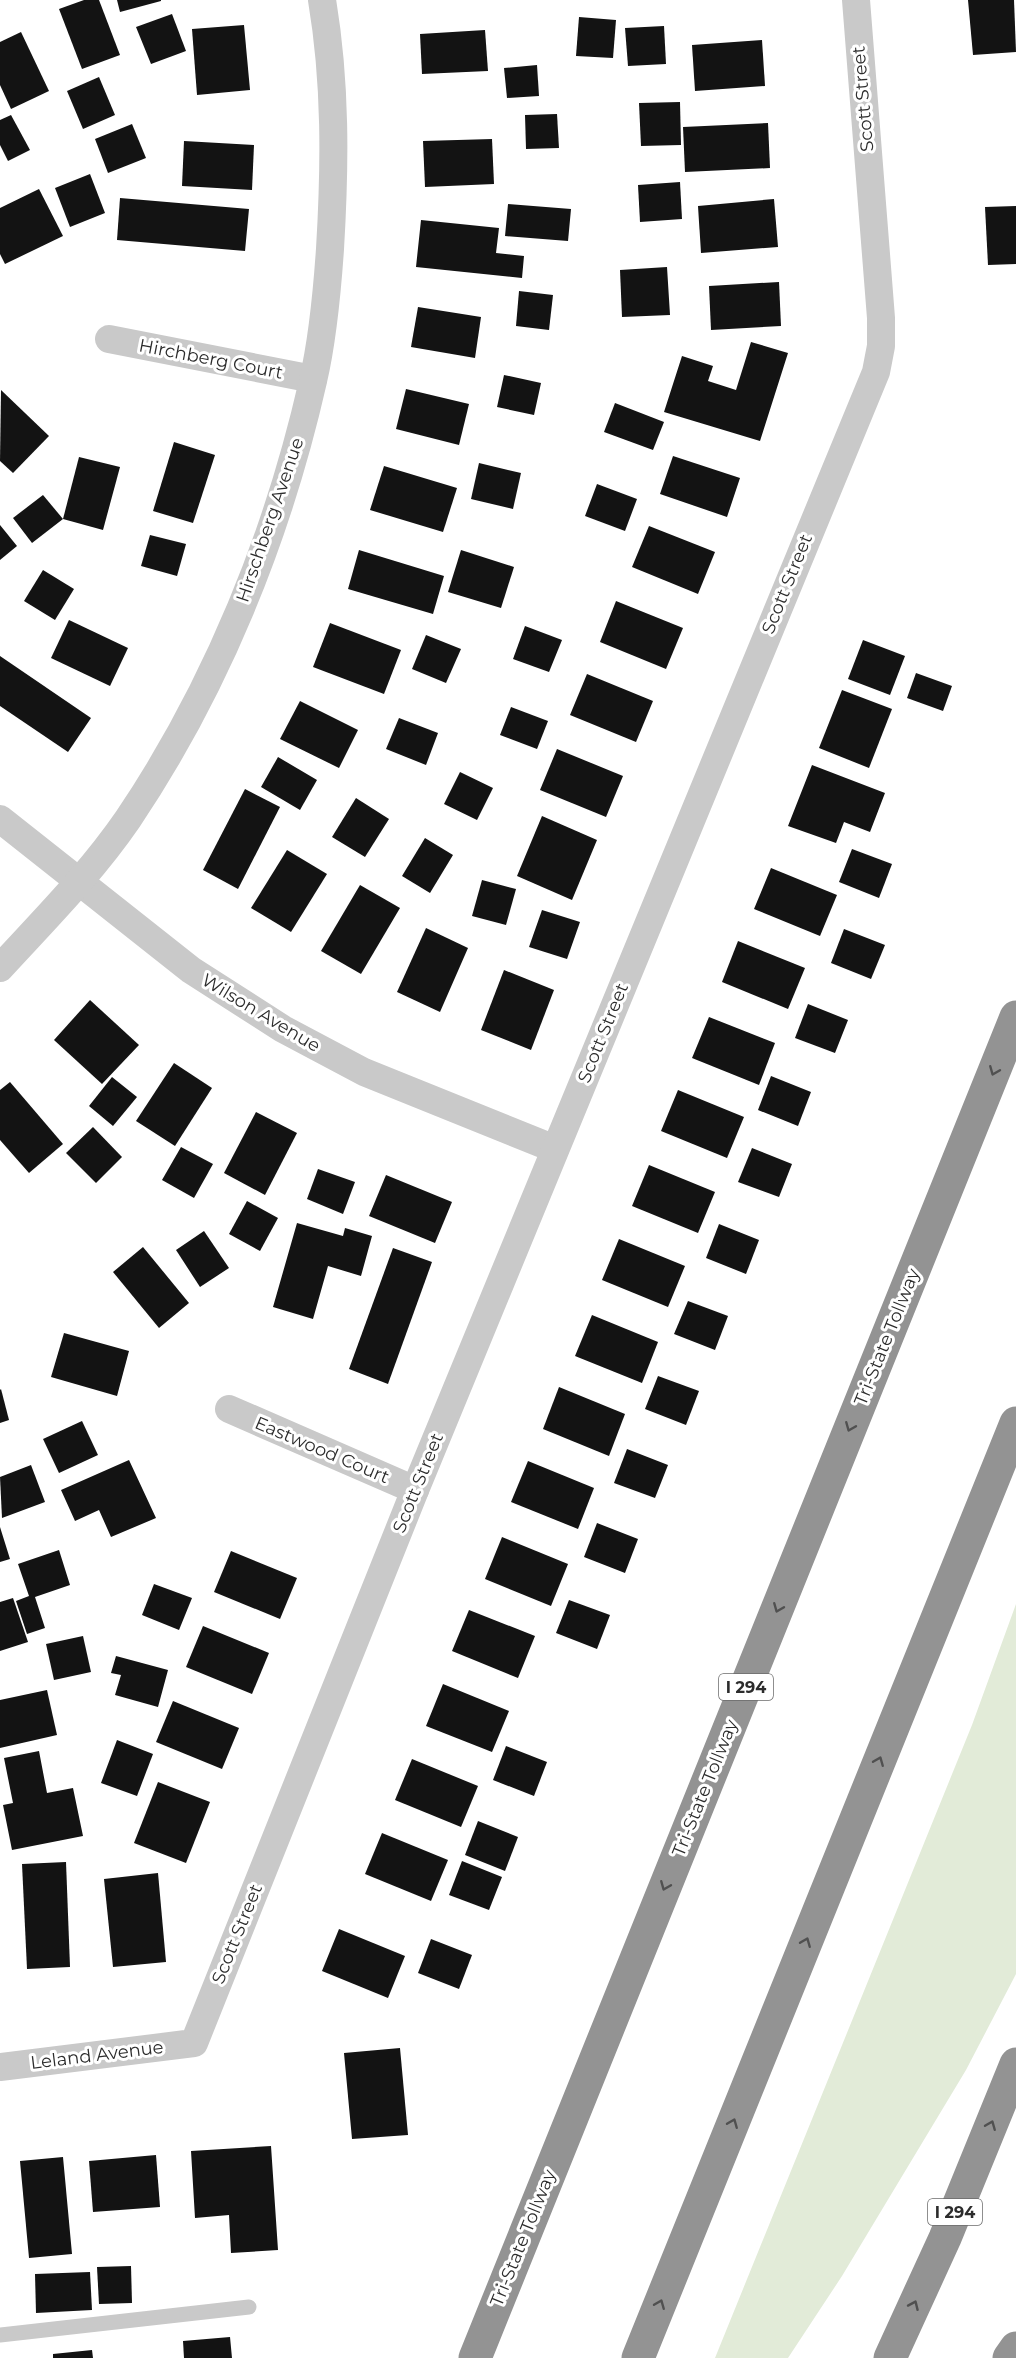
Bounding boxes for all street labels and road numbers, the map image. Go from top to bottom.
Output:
street label: Scott Street [847,45,879,153]
street label: Hirchberg Court [137,334,285,384]
street label: Hirschberg Avenue [231,435,309,605]
street label: Scott Street [757,531,817,637]
street label: Wilson Avenue [198,969,324,1057]
street label: Scott Street [573,980,633,1086]
street label: Tri-State Tollway [850,1265,925,1409]
street label: Eastwood Court [251,1412,393,1488]
street label: Scott Street [388,1430,448,1536]
road number: I 294 [719,1674,773,1700]
street label: Tri-State Tollway [668,1716,743,1860]
street label: Scott Street [207,1881,267,1987]
street label: Leland Avenue [29,2036,165,2074]
street label: Tri-State Tollway [486,2166,561,2310]
road number: I 294 [928,2199,982,2225]

